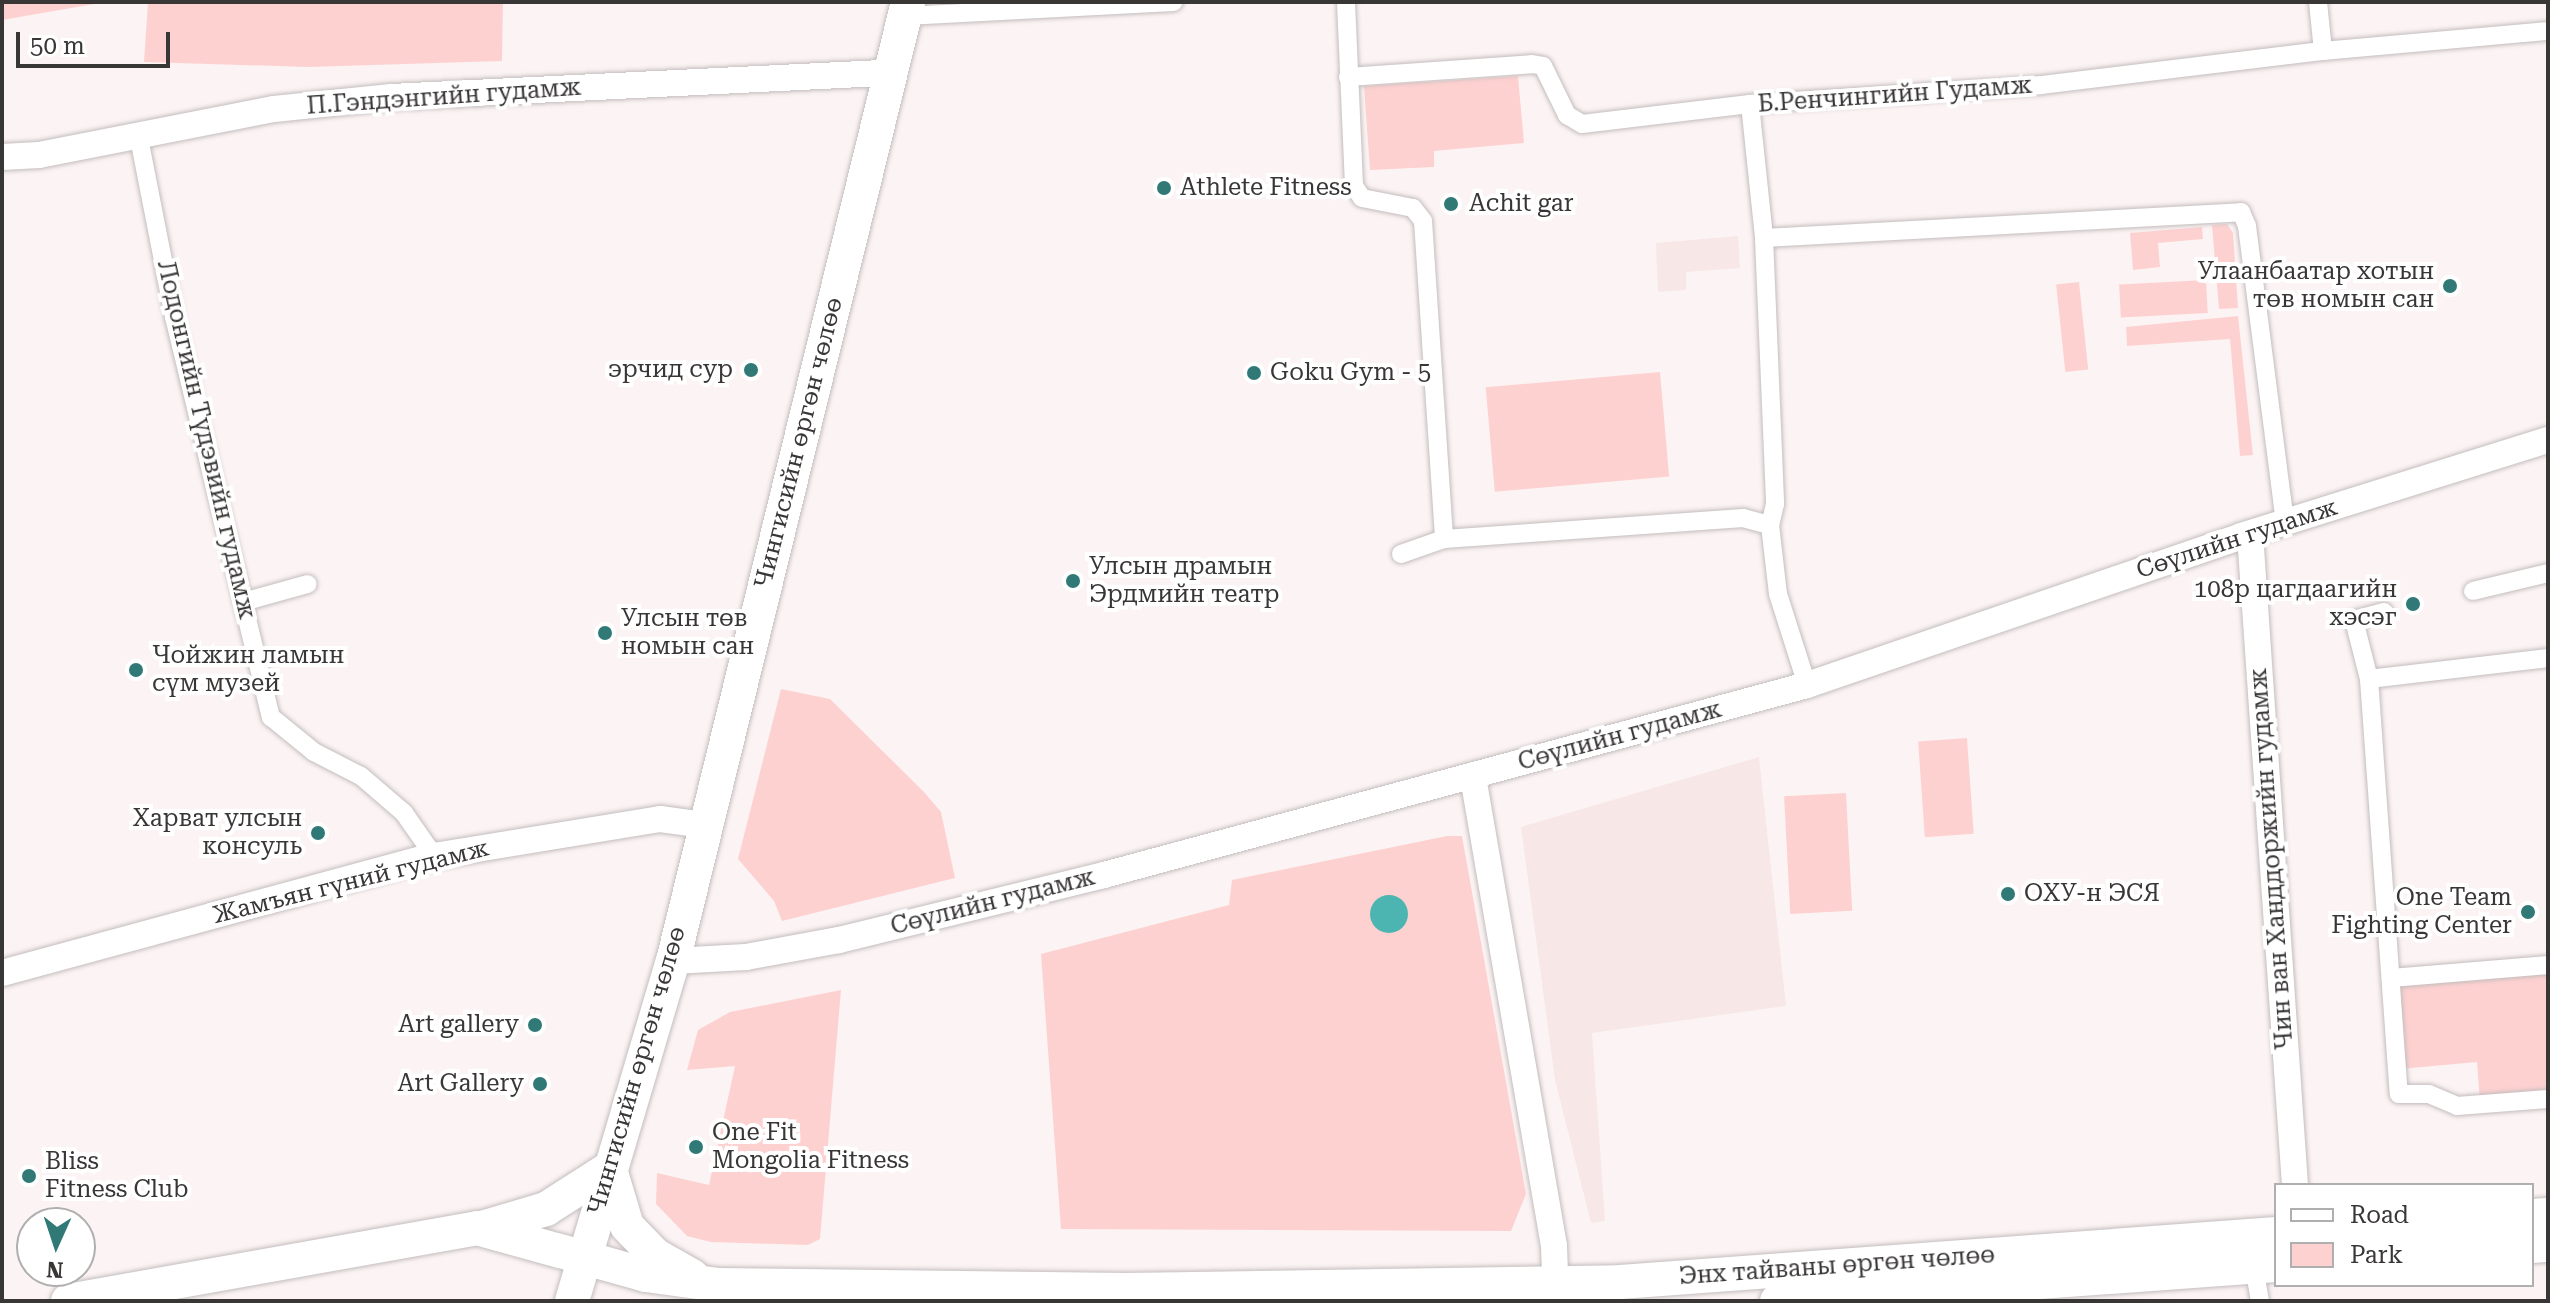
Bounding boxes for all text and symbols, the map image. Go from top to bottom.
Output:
scale bar [20,16,174,66]
text: 50 m [30,32,85,60]
street label: Б.Ренчингийн Гудамж [1757,71,2033,119]
street label: П.Гэндэнгийн гудамж [306,73,582,121]
place label: Athlete Fitness [1180,174,1352,202]
marker: Athlete Fitness [1155,179,1173,197]
place label: Achit gar [1469,190,1574,218]
marker: Achit gar [1440,193,1462,215]
street label: Лодонгийн Түдэвийн гудамж [151,258,261,622]
place label: Улаанбаатар хотын төв номын сан [2198,258,2434,314]
marker: Улаанбаатар хотын төв номын сан [2441,277,2459,295]
street label: Чингисийн өргөн чөлөө [749,294,849,592]
place label: эрчид сур [608,356,733,384]
marker: эрчид сур [740,359,762,381]
place label: Goku Gym - 5 [1270,359,1431,387]
marker: Goku Gym - 5 [1245,364,1263,382]
street label: Сөүлийн гудамж [2133,493,2341,585]
place label: Улсын драмын Эрдмийн театр [1089,553,1279,609]
marker: Улсын драмын Эрдмийн театр [1064,572,1082,590]
place label: 108р цагдаагийн хэсэг [2194,576,2397,632]
marker: 108р цагдаагийн хэсэг [2404,595,2422,613]
place label: Улсын төв номын сан [621,605,754,661]
marker: Улсын төв номын сан [596,624,614,642]
place label: Чойжин ламын сүм музей [152,642,344,698]
marker: Чойжин ламын сүм музей [127,661,145,679]
street label: Чин ван Ханддоржийн гудамж [2244,667,2300,1051]
street label: Сөүлийн гудамж [1515,695,1725,777]
place label: Харват улсын консуль [132,805,302,861]
marker: Харват улсын консуль [309,824,327,842]
street label: Жамъян гүний гудамж [210,834,492,930]
street label: Сөүлийн гудамж [888,863,1098,941]
place label: ОХУ-н ЭСЯ [2024,880,2160,908]
place label: One Team Fighting Center [2331,884,2512,940]
marker: ОХУ-н ЭСЯ [1999,885,2017,903]
marker: One Team Fighting Center [2519,903,2537,921]
street label: Чингисийн өргөн чөлөө [582,923,692,1219]
place label: Art gallery [398,1011,519,1039]
marker: Art gallery [526,1016,544,1034]
place label: Art Gallery [397,1070,524,1098]
marker: Art Gallery [531,1075,549,1093]
place label: One Fit Mongolia Fitness [712,1119,909,1175]
marker: One Fit Mongolia Fitness [687,1138,705,1156]
place label: Bliss Fitness Club [45,1148,188,1204]
marker: Bliss Fitness Club [20,1167,38,1185]
legend [2274,1183,2534,1287]
text: Road [2350,1201,2409,1229]
north arrow [16,1207,96,1287]
street label: Энх тайваны өргөн чөлөө [1678,1241,1996,1291]
text: Park [2350,1241,2403,1269]
text: N [46,1257,64,1282]

